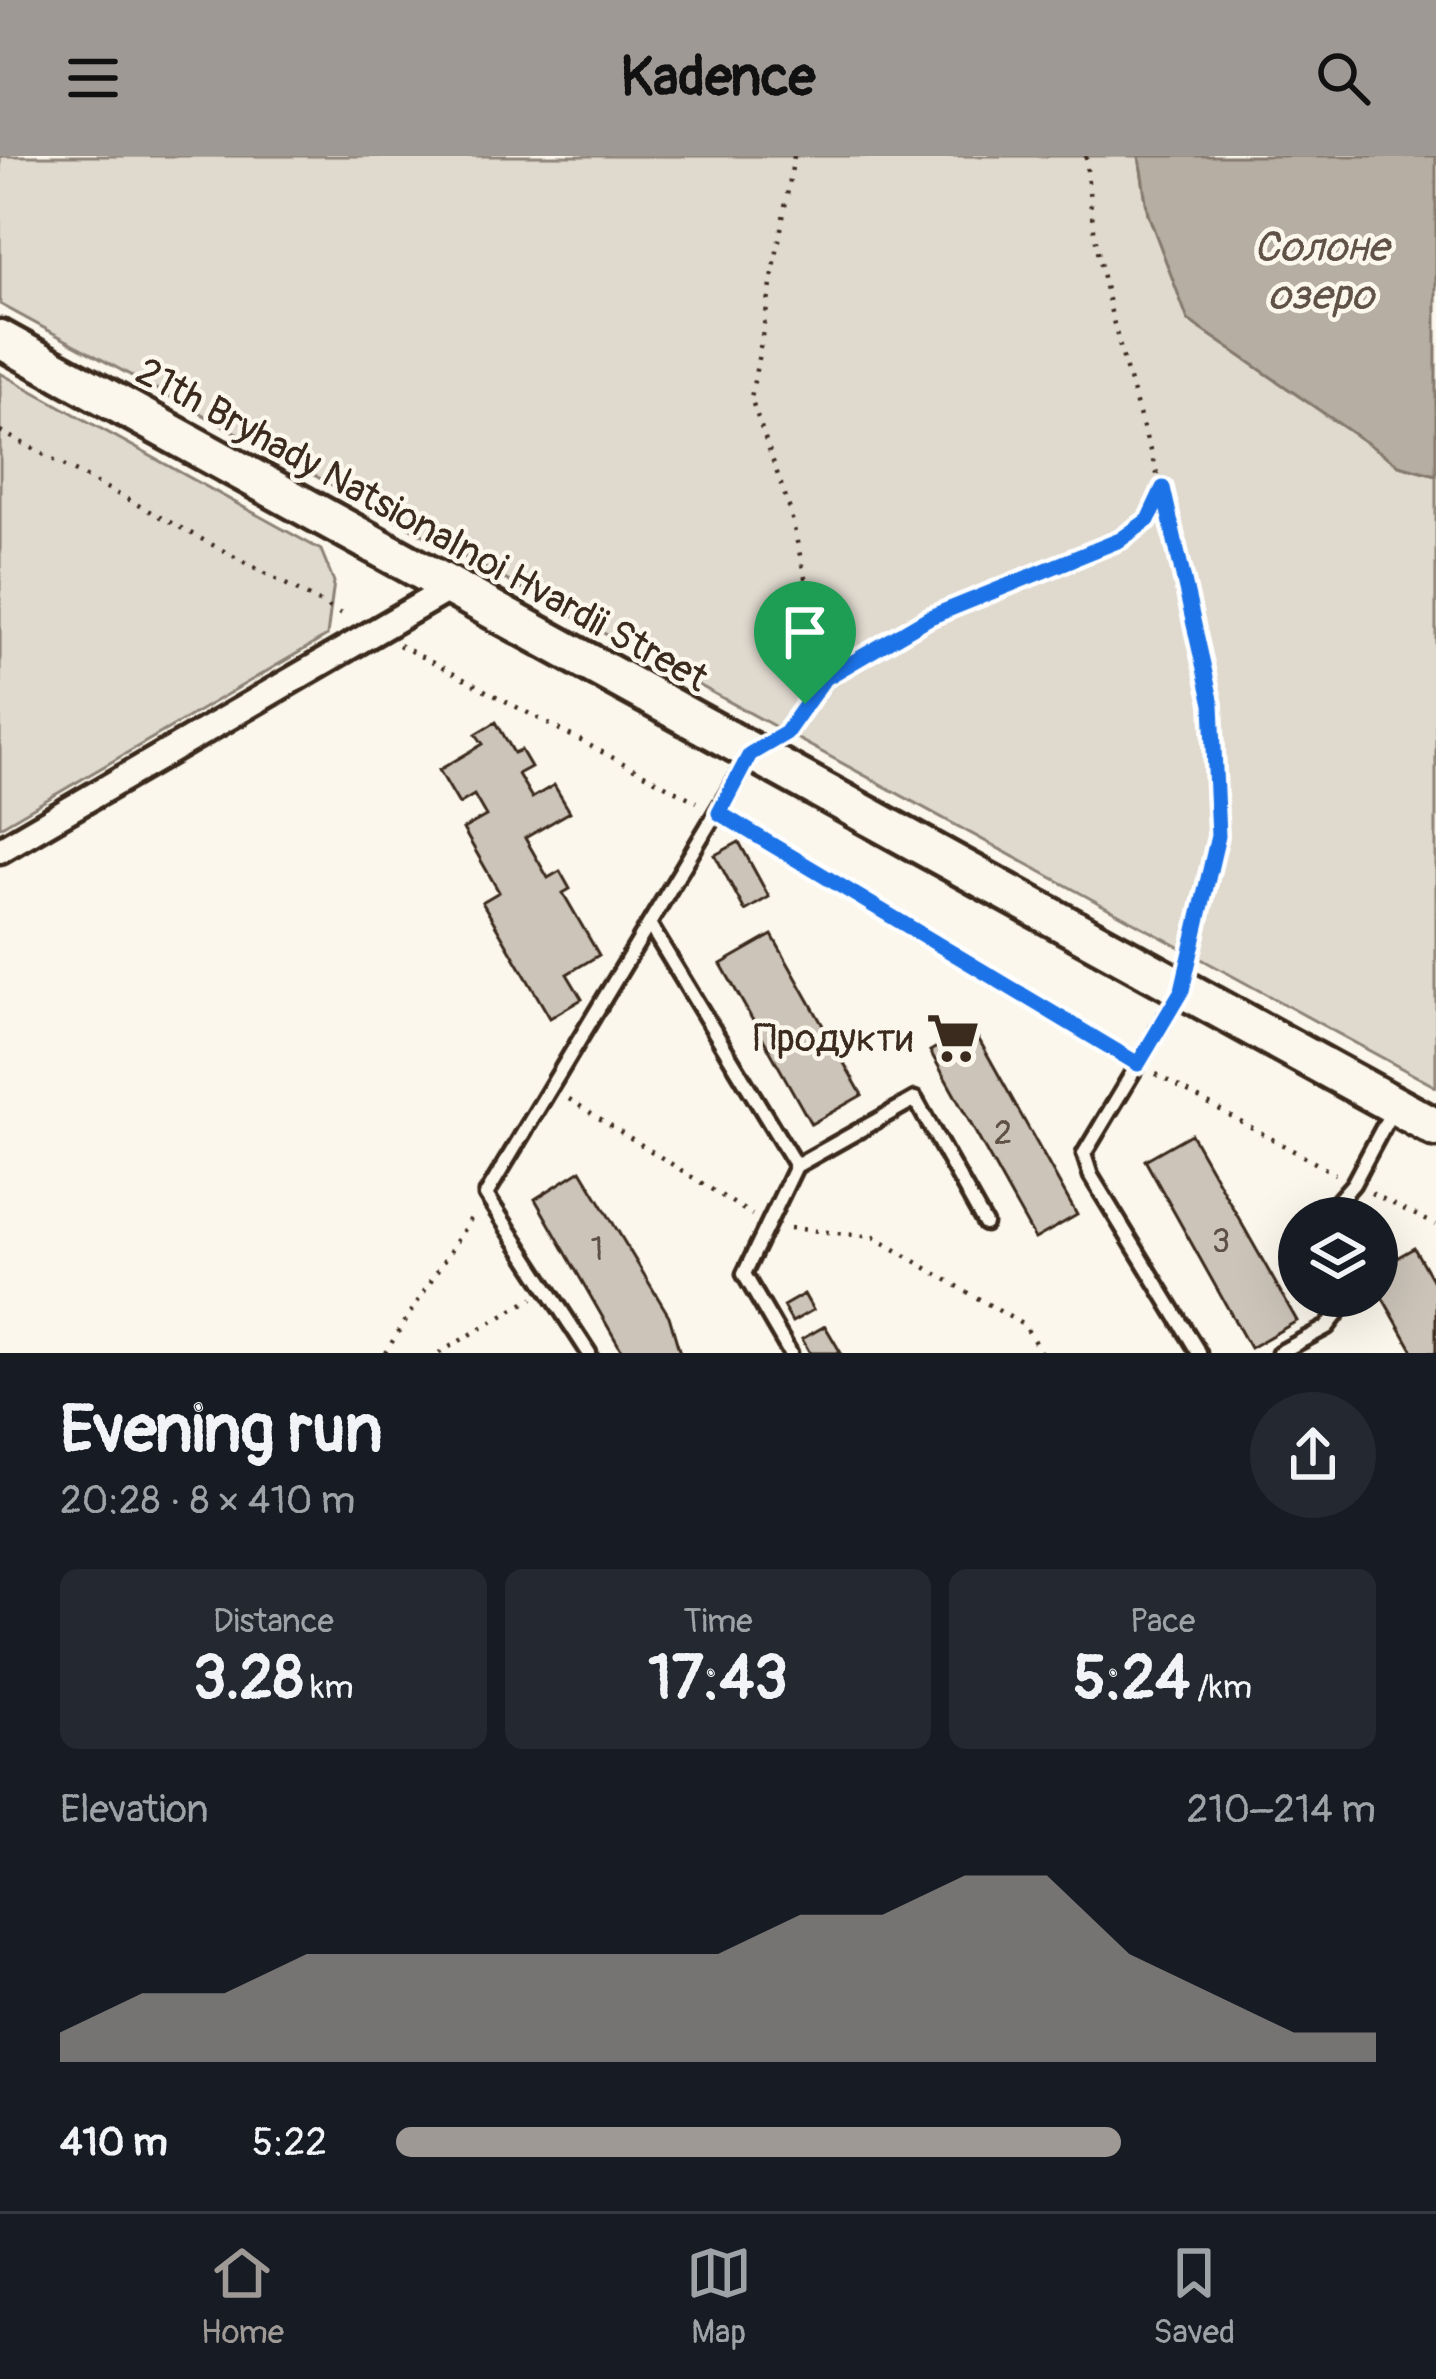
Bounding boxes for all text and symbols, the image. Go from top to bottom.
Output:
text: Kadence [621,44,815,112]
icon: menu [60,45,126,111]
icon: search [1310,45,1376,111]
water label: Солоне озеро [1254,222,1393,322]
street label: 21th Bryhady Natsionalnoi Hvardii Street [128,347,717,703]
pin [754,581,856,704]
icon: arrive [772,599,838,665]
supermarket icon: Продукти [924,1009,982,1067]
place label: Продукти [753,1014,913,1063]
house number: 2 [994,1113,1012,1154]
map controls [1278,1197,1398,1317]
button: layers [1278,1197,1398,1317]
house number: 3 [1212,1221,1230,1262]
house number: 1 [591,1229,603,1270]
text: Evening run [60,1389,383,1472]
button: share [1250,1392,1376,1518]
text: 20:28 · 8 × 410 m [60,1476,355,1525]
text: Distance [213,1601,334,1642]
text: Time [684,1601,752,1642]
text: Pace [1130,1601,1195,1642]
text: 3.28 [193,1642,303,1717]
text: 17:43 [648,1642,788,1717]
text: 5:24 [1073,1642,1190,1717]
text: km [303,1667,354,1708]
text: /km [1190,1667,1252,1708]
text: Elevation [60,1785,209,1834]
text: 210–214 m [1187,1785,1376,1834]
text: 410 m [60,2118,168,2167]
text: 5:22 [252,2118,327,2167]
tab: Home [201,2240,284,2353]
tab: Map [686,2240,752,2353]
tab: Saved [1153,2240,1235,2353]

